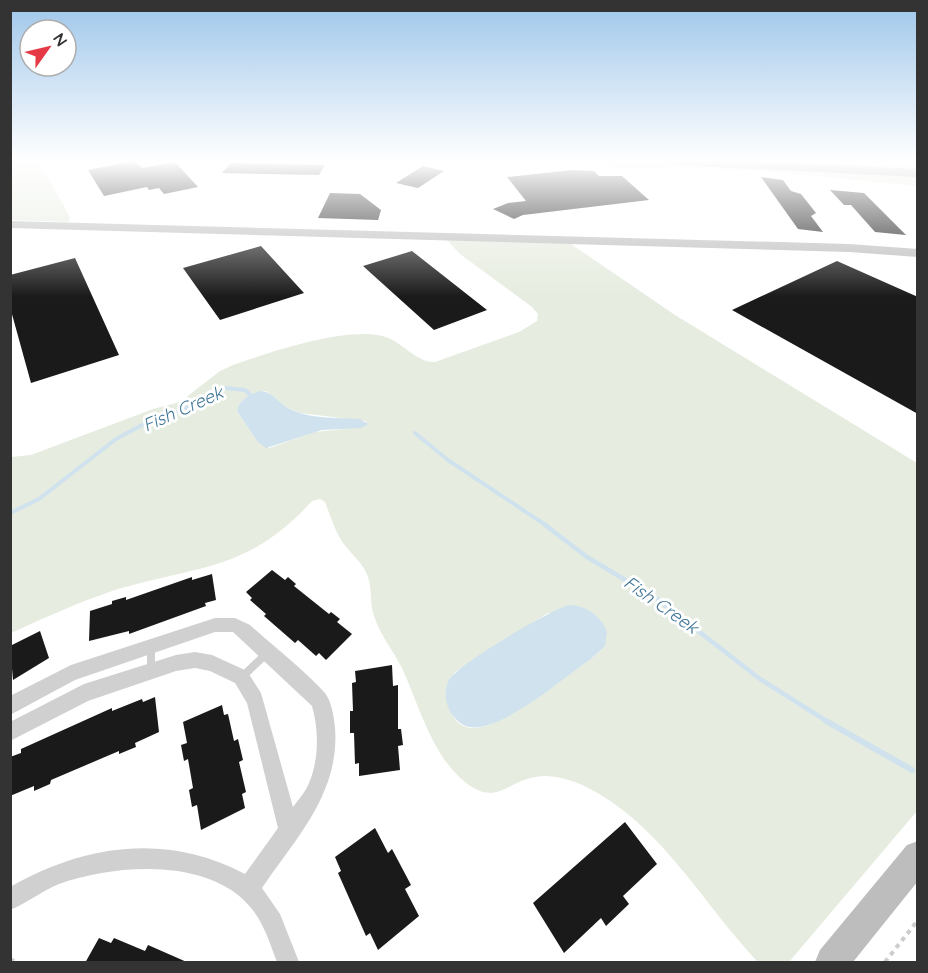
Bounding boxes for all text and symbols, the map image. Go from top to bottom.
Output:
north arrow [18,18,78,78]
text: N [49,29,72,50]
water label: Fish Creek [139,380,228,437]
water label: Fish Creek [620,571,704,639]

